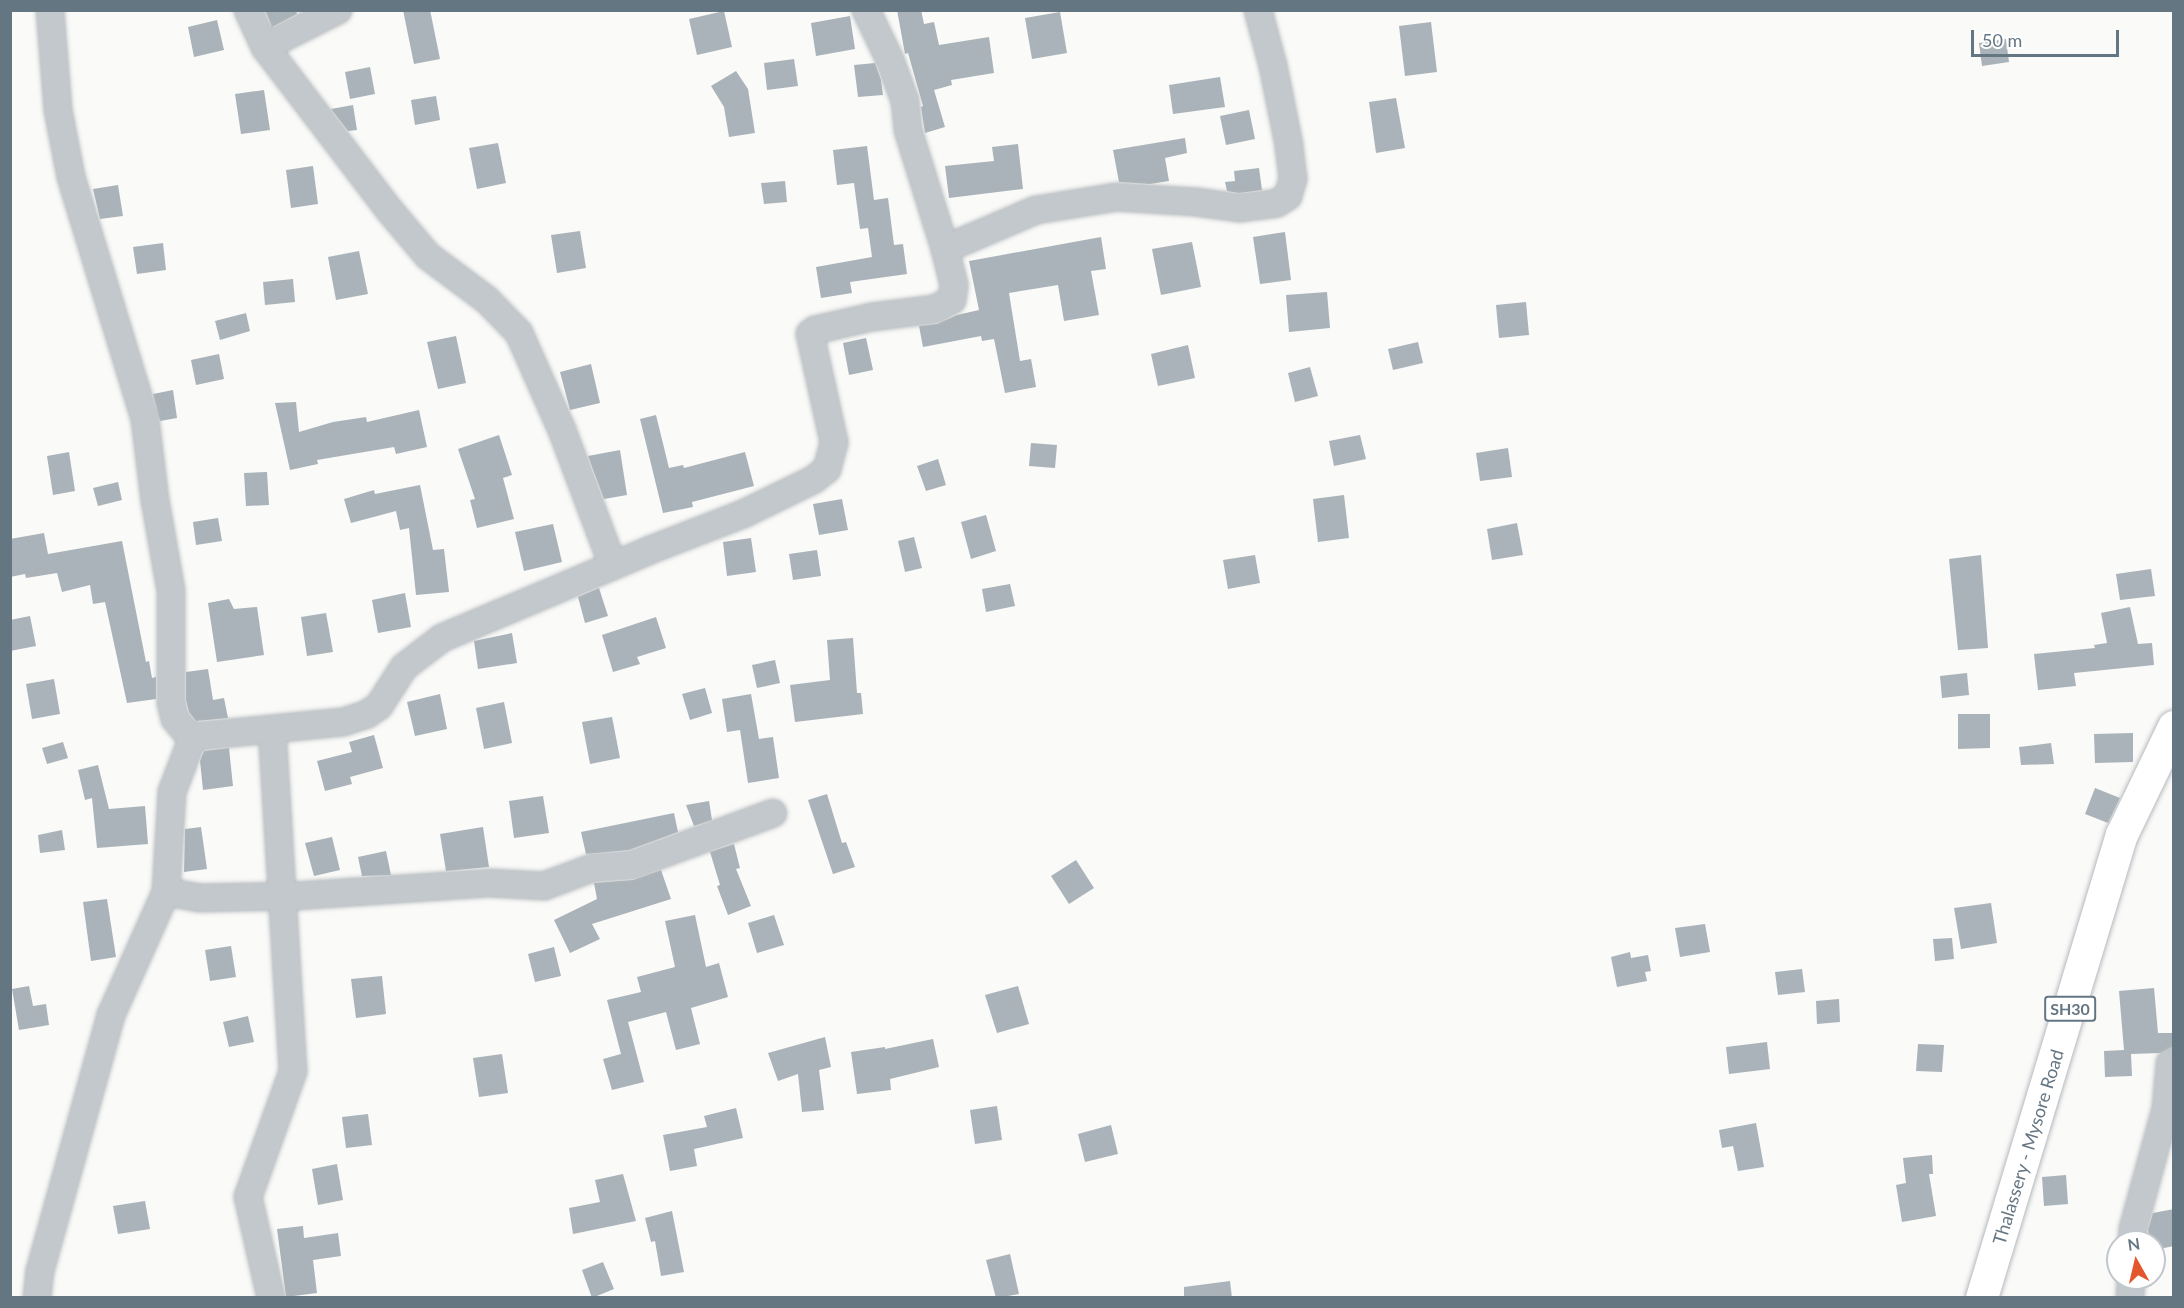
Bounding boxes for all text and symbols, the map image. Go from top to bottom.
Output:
scale bar [1974,18,2122,56]
text: 50 m [1982,29,2022,51]
road number: SH30 [2043,996,2097,1022]
street label: Thalassery - Mysore Road [1988,1047,2068,1247]
north arrow [2106,1230,2166,1290]
text: N [2126,1233,2141,1254]

